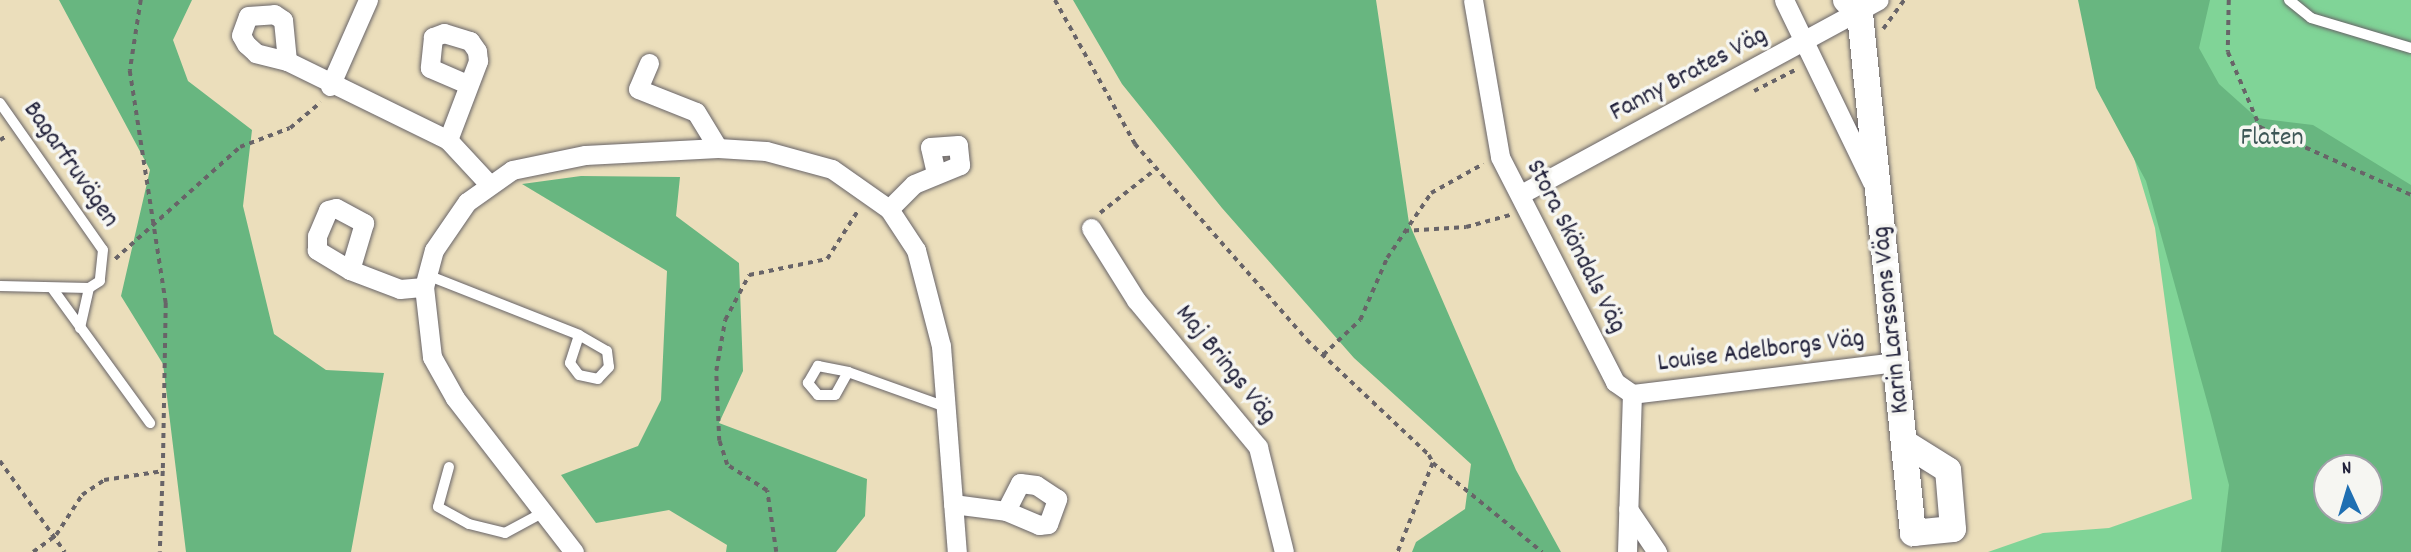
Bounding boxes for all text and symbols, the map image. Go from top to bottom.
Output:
street label: Fanny Brates Väg [1605,21,1773,129]
street label: Bagarfruvägen [15,96,125,234]
park label: Flaten [2240,123,2304,155]
street label: Stora Sköndals Väg [1518,155,1632,339]
street label: Karin Larssons Väg [1867,225,1917,415]
street label: Maj Brings Väg [1168,299,1282,431]
street label: Louise Adelborgs Väg [1656,324,1866,380]
north arrow [2313,454,2383,524]
text: N [2341,456,2352,483]

